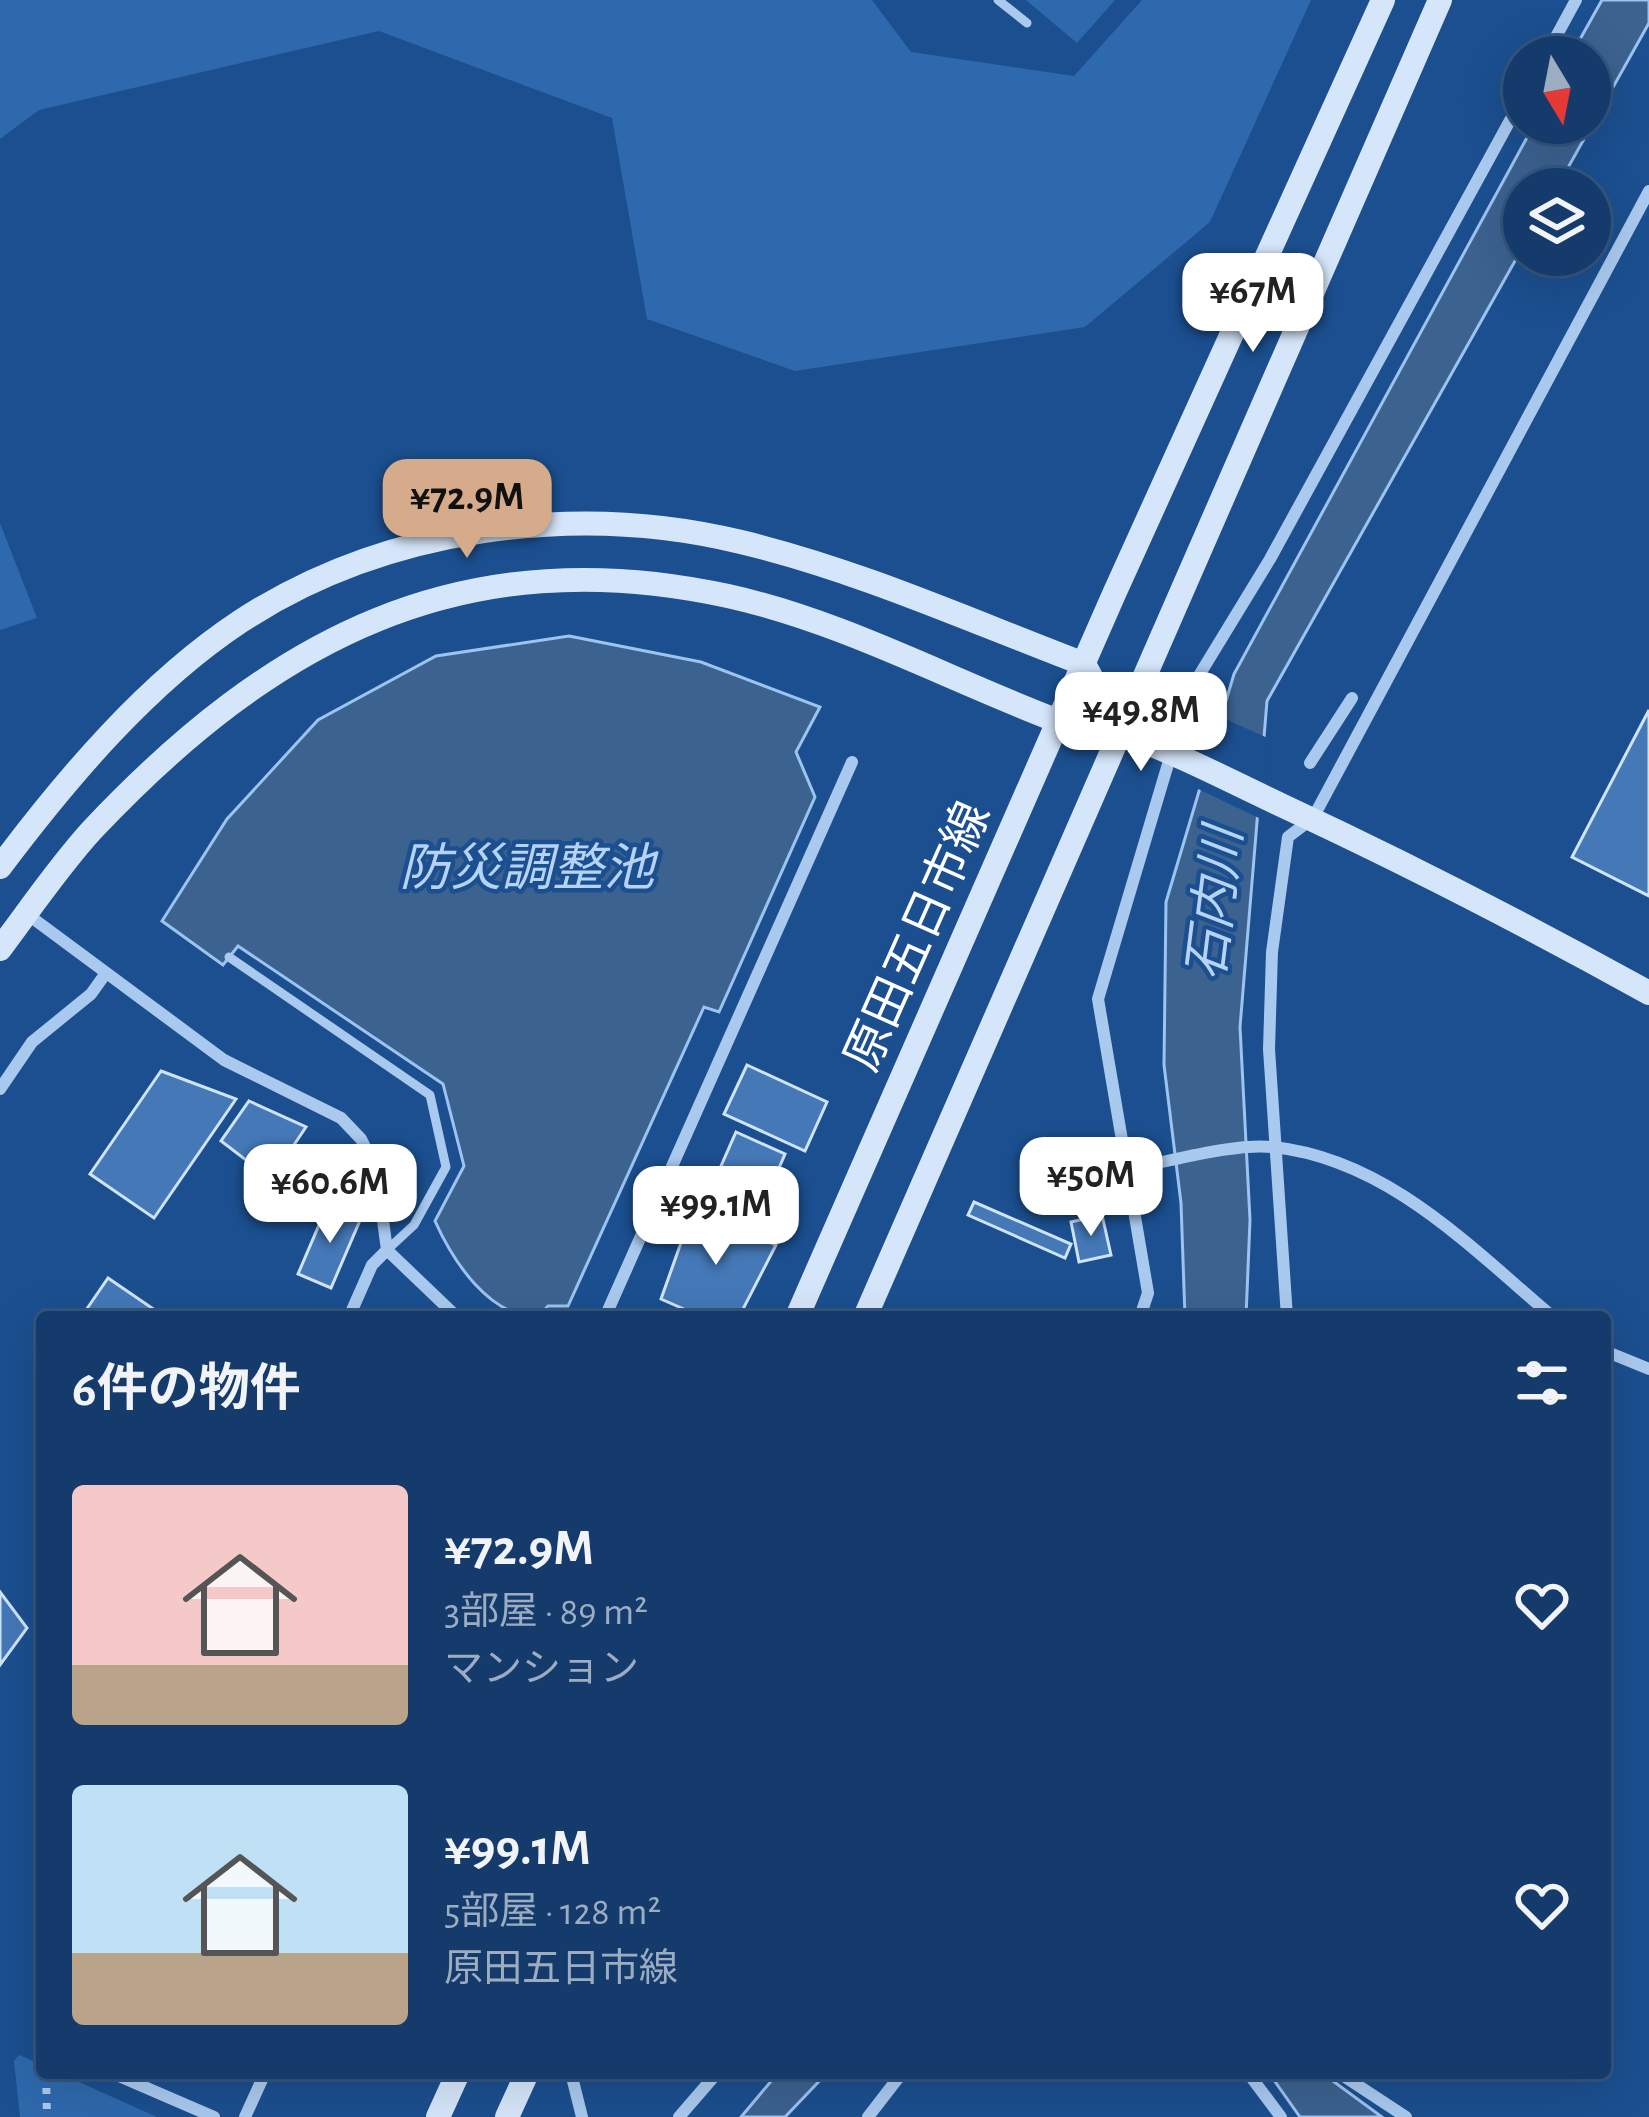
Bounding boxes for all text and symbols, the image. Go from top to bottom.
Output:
north arrow [1503,36,1611,144]
map controls [1503,36,1611,276]
button: layers [1503,168,1611,276]
pin: ¥67M [1182,253,1324,355]
text: ¥67M [1209,272,1297,311]
pin: ¥72.9M [369,459,565,561]
text: ¥72.9M [410,478,524,517]
pin: ¥49.8M [1043,672,1239,774]
text: ¥49.8M [1082,691,1200,730]
street label: 原田五日市線 [836,794,999,1078]
water label: 石内川 [1179,820,1251,983]
water label: 防災調整池 [399,842,659,895]
pin: ¥50M [1020,1137,1162,1239]
pin: ¥60.6M [232,1144,428,1246]
text: ¥50M [1047,1156,1135,1195]
text: ¥60.6M [271,1163,389,1202]
pin: ¥99.1M [618,1166,814,1268]
text: ¥99.1M [660,1185,772,1224]
icon: filters [1509,1350,1575,1416]
text: 6件の物件 [72,1364,301,1415]
text: ¥72.9M [444,1523,594,1574]
icon: home [168,1533,312,1677]
icon: heart [1509,1572,1575,1638]
text: 3部屋 · 89 m² [444,1593,648,1632]
text: マンション [444,1650,639,1689]
text: ¥99.1M [444,1823,591,1874]
icon: home [168,1833,312,1977]
icon: heart [1509,1872,1575,1938]
text: 5部屋 · 128 m² [444,1893,661,1932]
text: 原田五日市線 [444,1950,678,1989]

